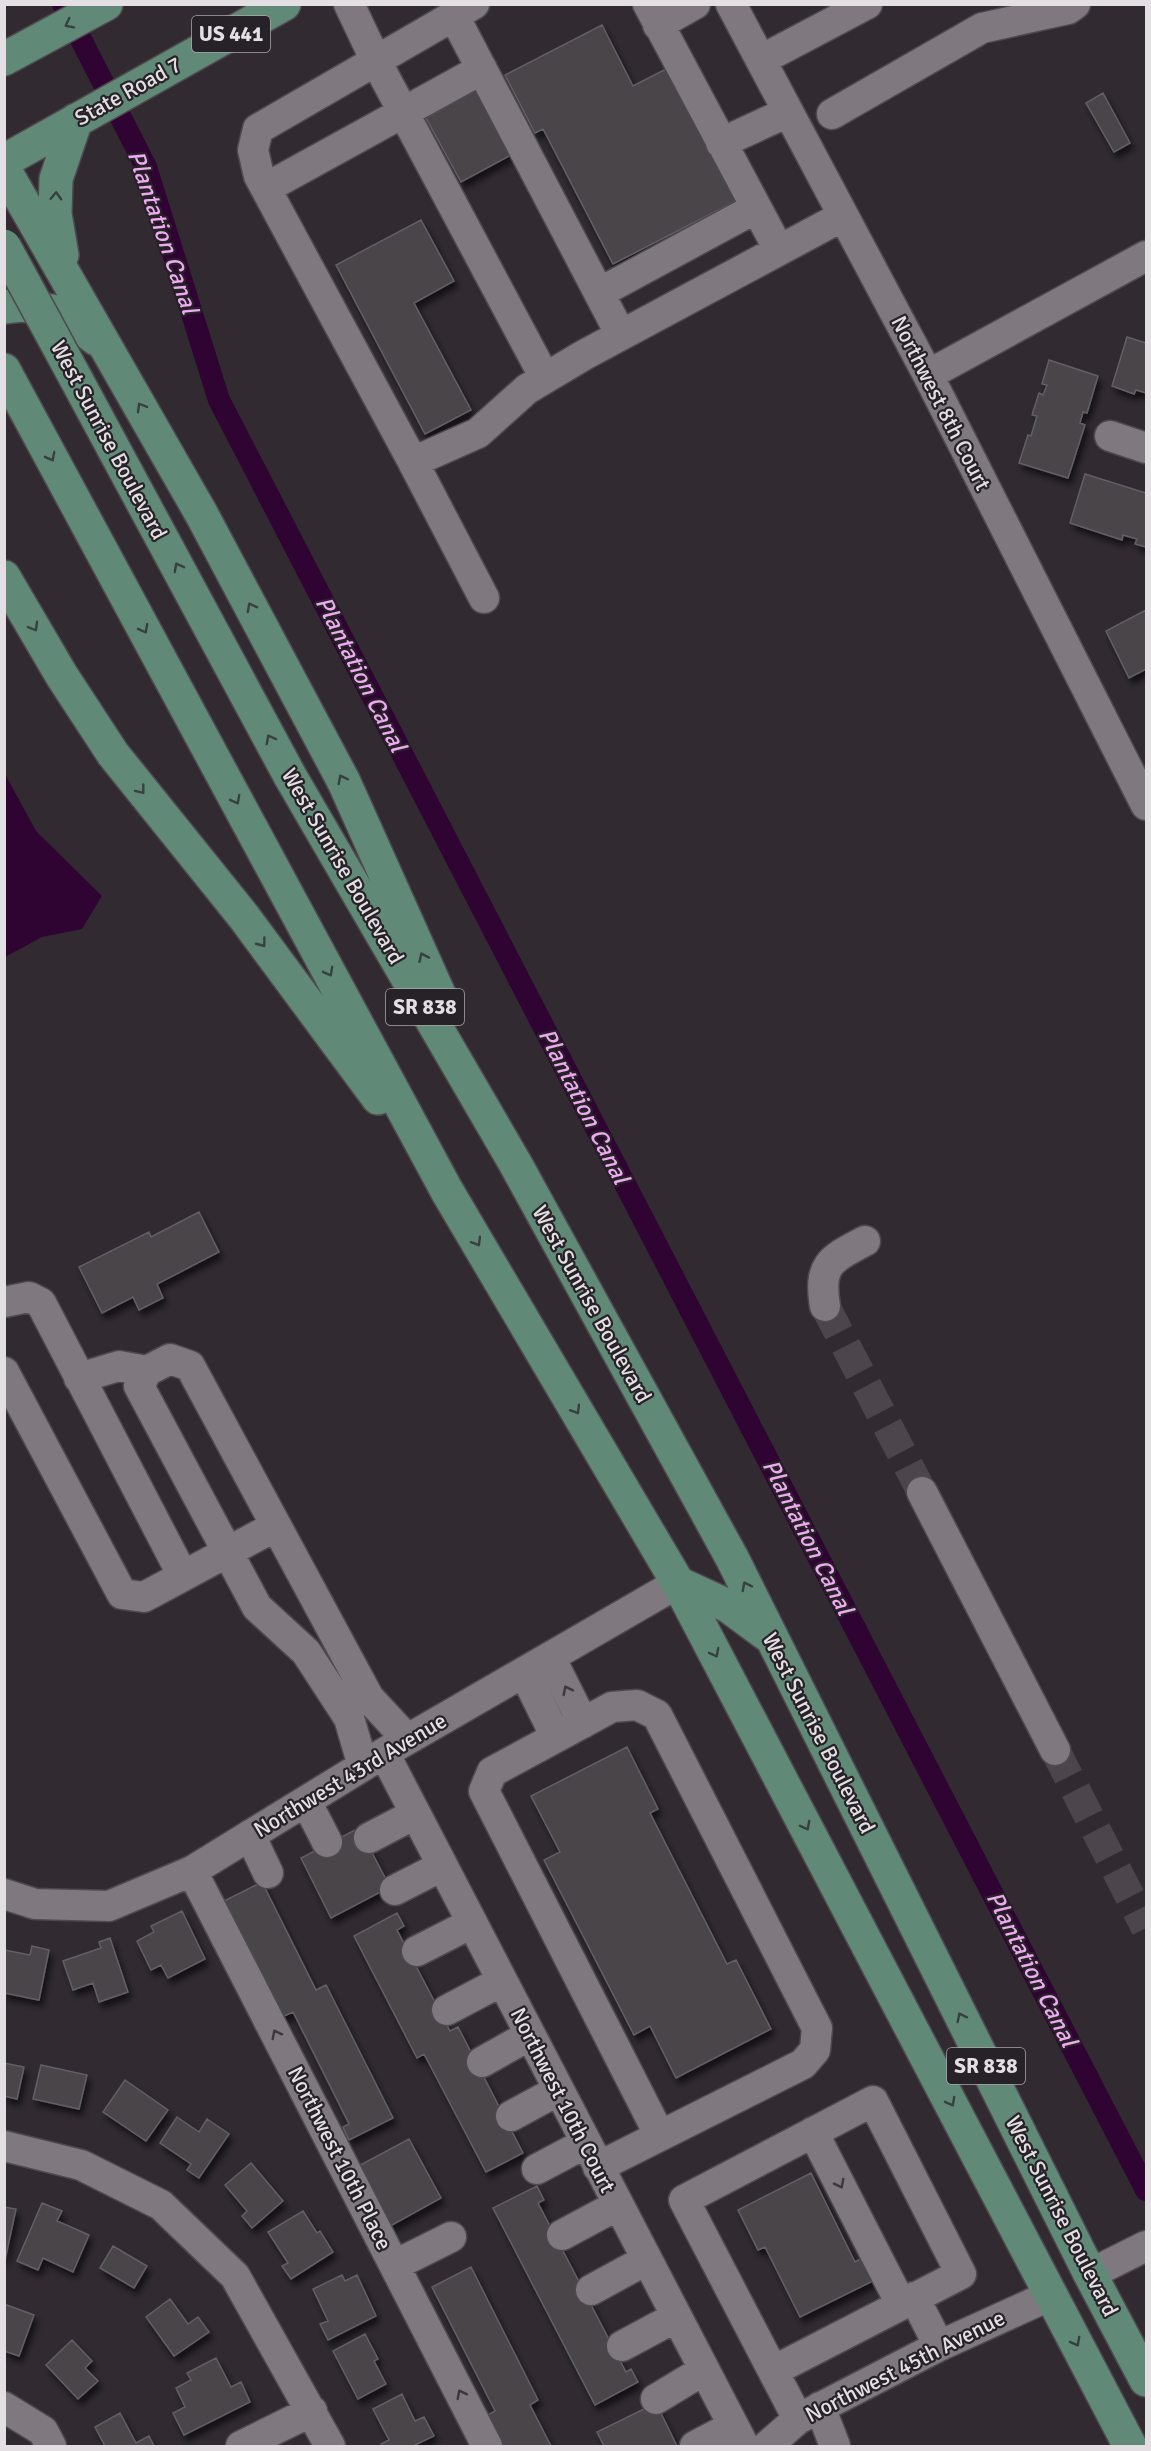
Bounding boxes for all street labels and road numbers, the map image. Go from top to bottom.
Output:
road number: US 441 [192,16,270,52]
street label: State Road 7 [70,51,186,131]
street label: Northwest 8th Court [885,311,997,495]
street label: West Sunrise Boulevard [45,336,173,544]
street label: West Sunrise Boulevard [276,763,410,969]
road number: SR 838 [386,989,464,1025]
street label: West Sunrise Boulevard [526,1201,658,1407]
street label: West Sunrise Boulevard [757,1628,881,1838]
street label: Northwest 43rd Avenue [249,1707,451,1843]
street label: Northwest 10th Court [505,2003,622,2197]
road number: SR 838 [947,2048,1025,2084]
street label: Northwest 10th Place [282,2062,398,2254]
street label: West Sunrise Boulevard [1000,2111,1124,2321]
street label: Northwest 45th Avenue [801,2304,1009,2428]

